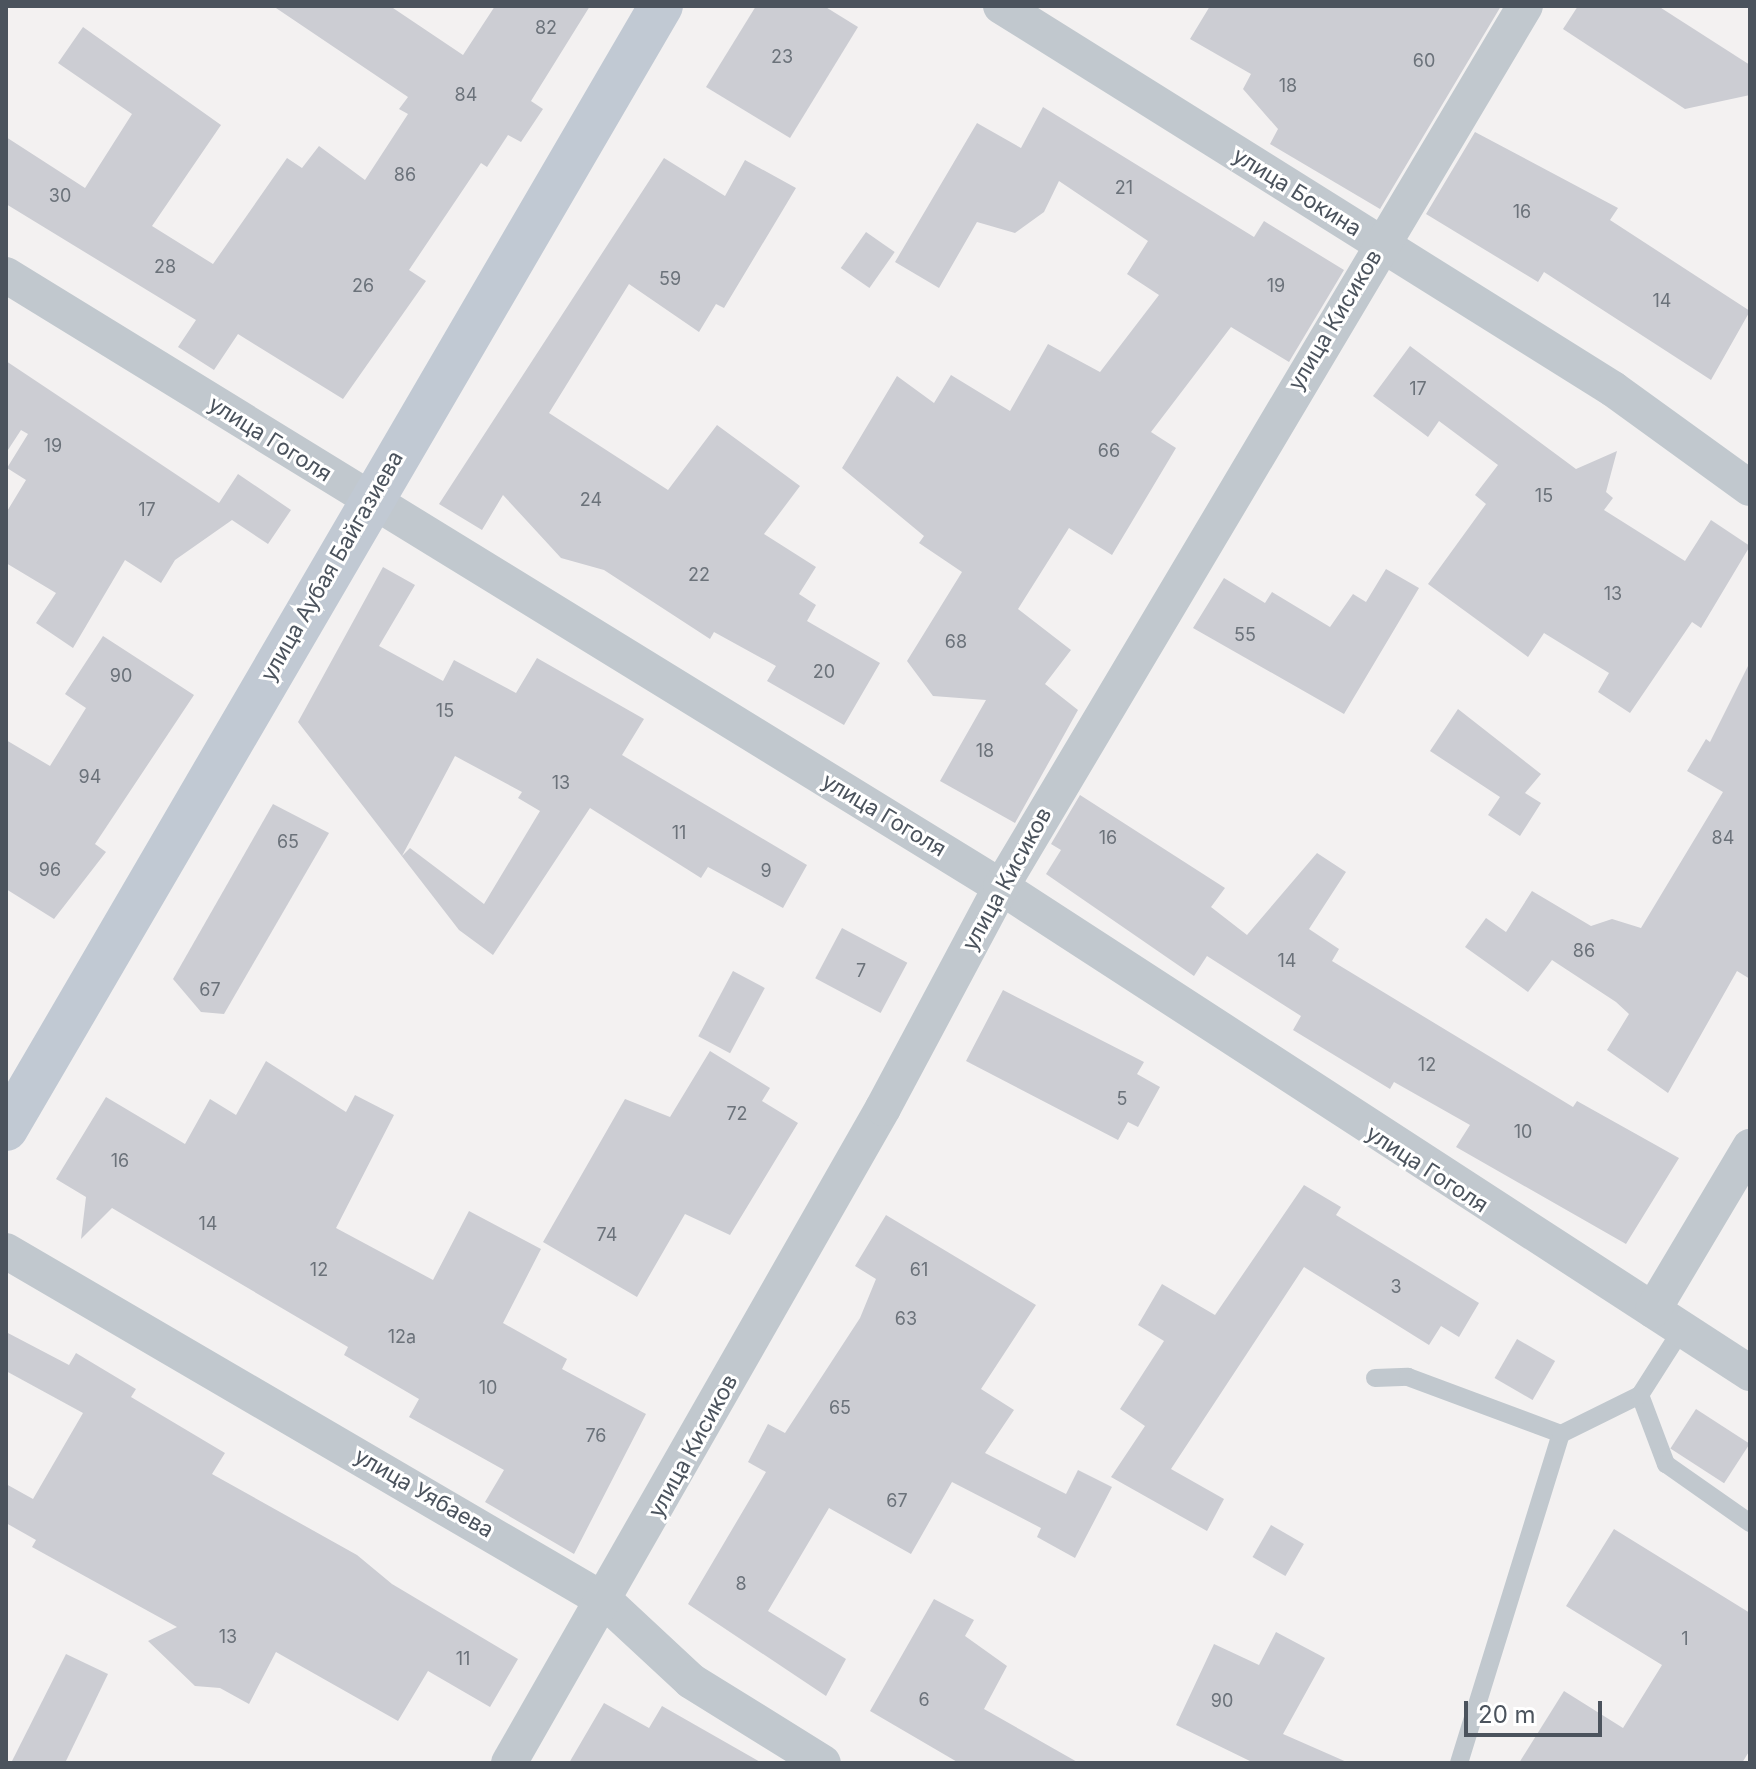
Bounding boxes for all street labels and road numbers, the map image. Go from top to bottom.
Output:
street label: улица Бокина [1228,142,1366,242]
street label: улица Кисиков [1283,245,1387,395]
street label: улица Гоголя [204,391,336,487]
street label: улица Аубая Байгазиева [255,446,409,686]
street label: улица Гоголя [817,768,951,862]
street label: улица Кисиков [957,803,1057,955]
street label: улица Гоголя [1361,1120,1493,1218]
street label: улица Кисиков [643,1370,743,1522]
street label: улица Уябаева [350,1443,498,1543]

